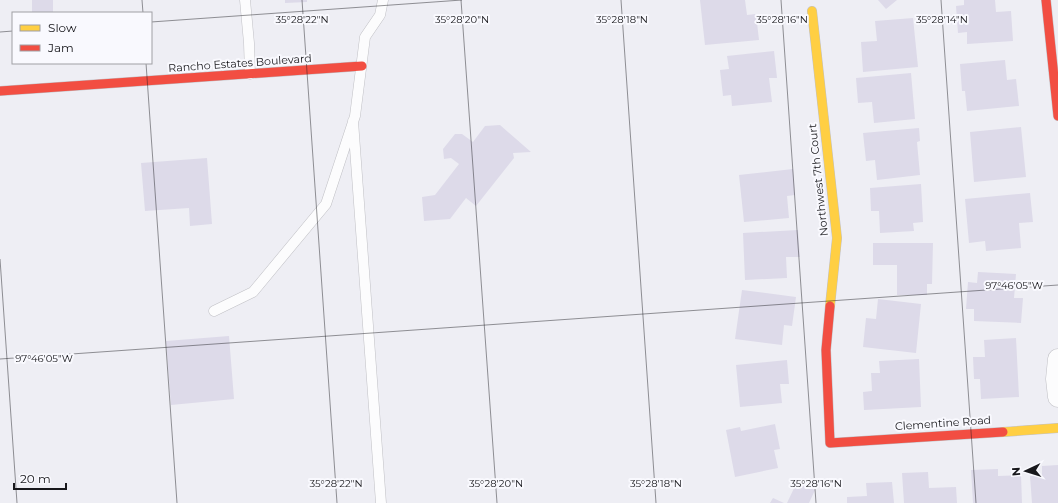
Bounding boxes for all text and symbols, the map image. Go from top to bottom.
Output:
legend [12,12,152,64]
text: 35°28'22"N [275,13,329,26]
text: 35°28'20"N [435,13,489,26]
text: 35°28'18"N [596,13,648,26]
text: 35°28'16"N [756,13,808,26]
text: 35°28'14"N [916,13,968,26]
text: Slow [48,20,77,35]
text: Jam [47,40,74,55]
street label: Rancho Estates Boulevard [168,51,312,75]
street label: Northwest 7th Court [805,123,831,237]
text: 97°46'05"W [985,279,1043,292]
text: 97°46'05"W [15,352,73,365]
street label: Clementine Road [894,413,992,433]
north arrow [1006,451,1046,491]
scale bar [14,465,66,491]
text: N [1009,467,1023,477]
text: 20 m [20,471,51,486]
text: 35°28'22"N [309,477,363,490]
text: 35°28'20"N [469,477,523,490]
text: 35°28'18"N [630,477,682,490]
text: 35°28'16"N [790,477,842,490]

